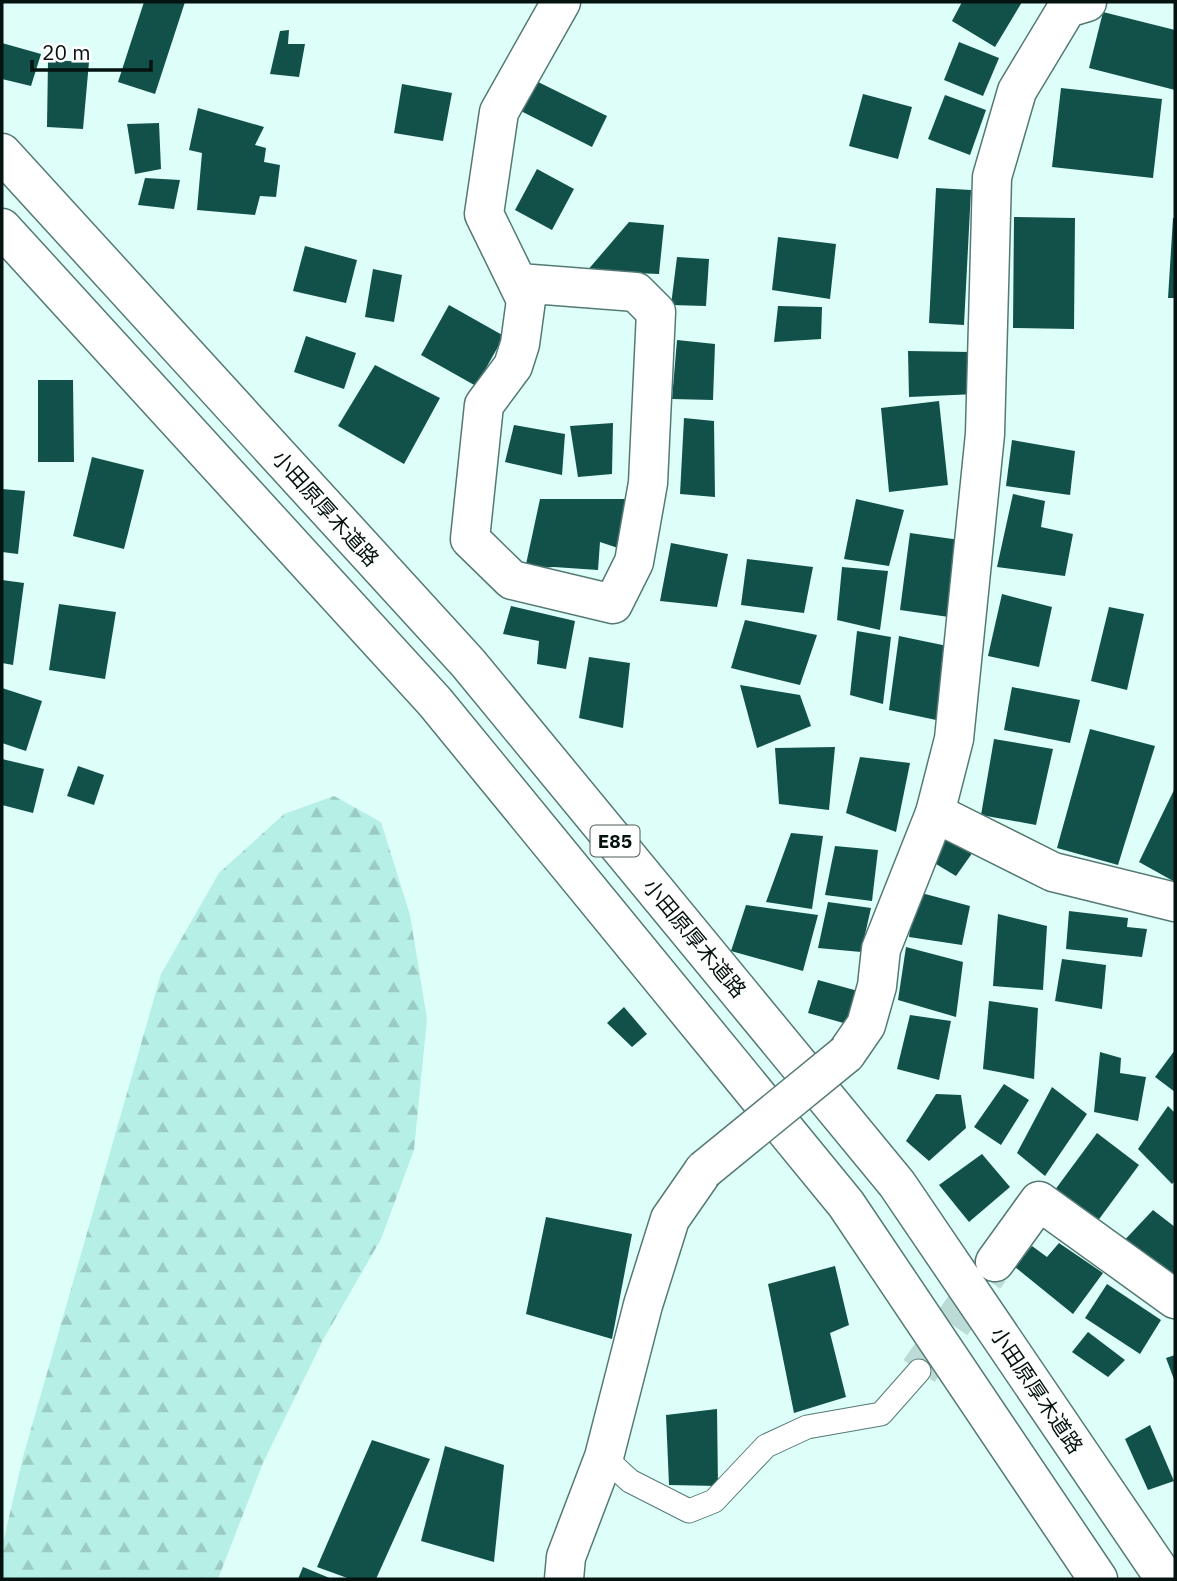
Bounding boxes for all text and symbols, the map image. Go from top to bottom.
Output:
scale bar [32,28,150,72]
text: 20 m [42,38,91,66]
street label: 小田原厚木道路 [266,444,386,572]
road number: E85 [590,826,640,856]
street label: 小田原厚木道路 [637,873,753,1003]
street label: 小田原厚木道路 [984,1321,1090,1459]

